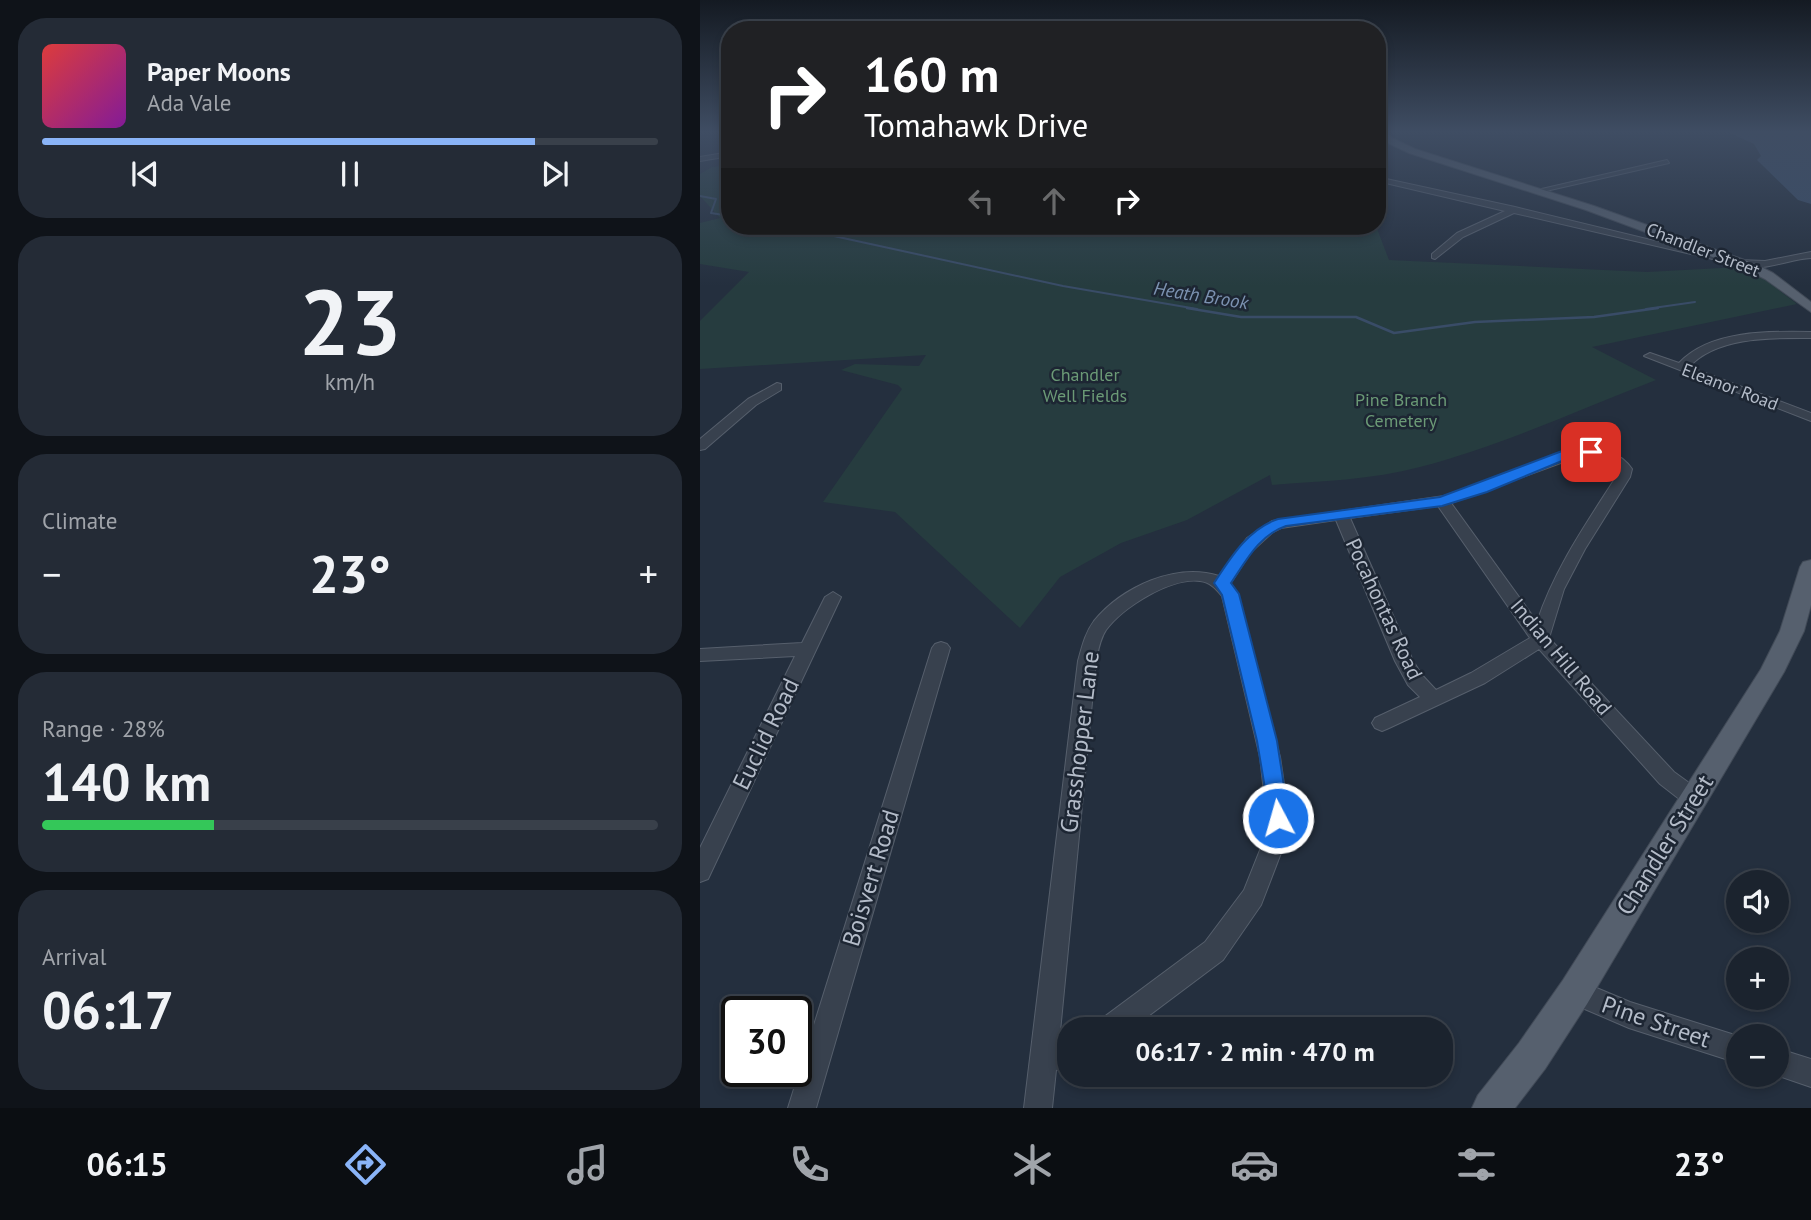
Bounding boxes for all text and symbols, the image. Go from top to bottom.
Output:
text: 160 m [864,42,999,106]
icon: right [749,49,840,140]
text: Paper Moons [147,55,291,88]
text: Ada Vale [147,88,231,117]
text: Tomahawk Drive [864,104,1088,146]
icon: previous [126,155,164,193]
icon: pause [331,155,369,193]
icon: next [536,155,574,193]
icon: left [962,182,1000,220]
icon: ahead [1035,182,1073,220]
icon: right [1108,182,1146,220]
street label: Chandler Street [1643,217,1763,282]
text: 23 [298,262,402,380]
water label: Heath Brook [1152,276,1251,315]
street label: Eleanor Road [1679,358,1782,415]
park label: Chandler Well Fields [1043,363,1127,407]
text: km/h [325,367,375,396]
park label: Pine Branch Cemetery [1355,388,1447,432]
pin [1561,422,1621,482]
icon: arrive [1572,433,1610,471]
text: Climate [42,506,117,535]
street label: Pocahontas Road [1340,534,1429,684]
text: 23° [309,540,391,607]
text: − [42,549,61,598]
text: + [639,549,658,598]
street label: Indian Hill Road [1505,593,1618,721]
street label: Grasshopper Lane [1053,649,1106,835]
street label: Euclid Road [725,673,806,795]
text: Range · 28% [42,714,165,743]
text: 140 km [42,748,211,815]
street label: Chandler Street [1609,769,1720,921]
position arrow [1241,781,1315,855]
street label: Boisvert Road [835,806,906,950]
map controls [1726,870,1789,1087]
button: sound [1726,870,1789,933]
text: Arrival [42,942,106,971]
button: + [1726,947,1789,1010]
text: 06:17 [42,976,174,1043]
street label: Pine Street [1598,988,1715,1055]
speed limit sign: 30 [721,996,812,1087]
button: − [1726,1024,1789,1087]
text: 06:17 · 2 min · 470 m [1135,1035,1375,1068]
icon: directions [341,1140,390,1189]
icon: music [563,1140,612,1189]
icon: phone [785,1140,834,1189]
icon: climate [1008,1140,1057,1189]
icon: car [1230,1140,1279,1189]
icon: filters [1452,1140,1501,1189]
text: 06:15 [87,1143,168,1185]
text: 23° [1674,1143,1724,1185]

